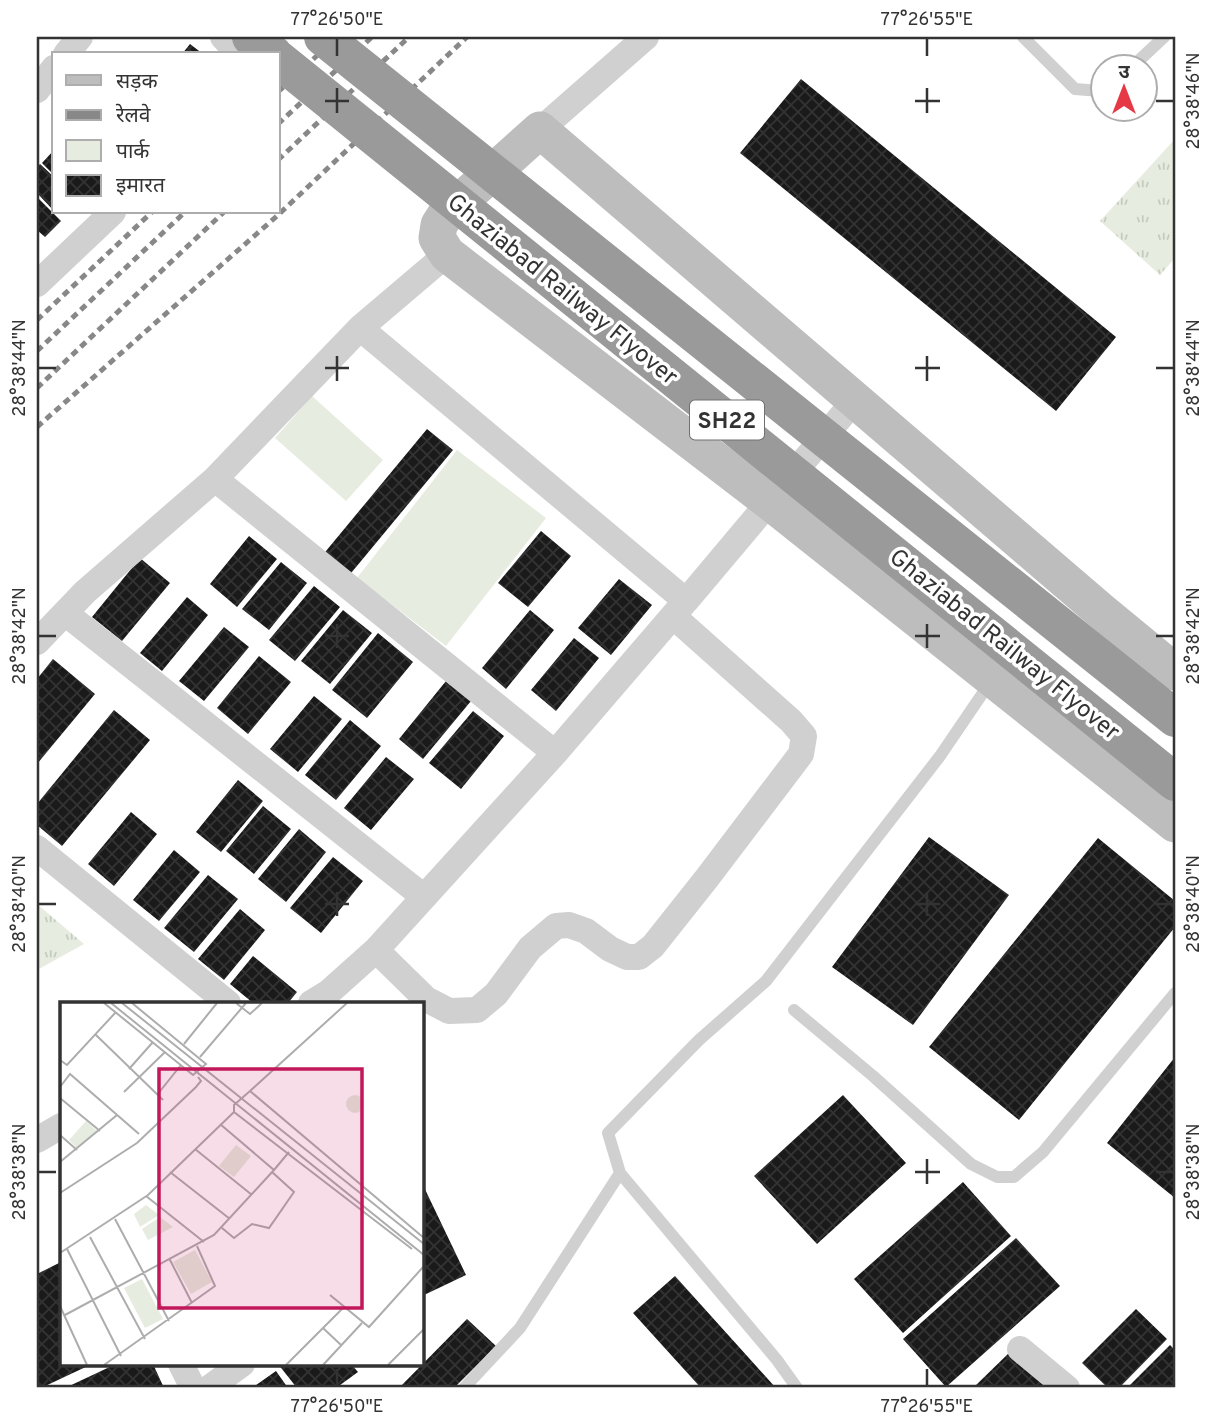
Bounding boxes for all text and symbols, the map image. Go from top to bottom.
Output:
text: 77°26'50"E [290,9,384,32]
text: 77°26'55"E [881,9,973,32]
legend [52,52,280,214]
north arrow [1090,52,1160,122]
text: 28°38'46"N [1183,53,1206,150]
text: उ [1118,61,1130,85]
text: सड़क [116,69,158,96]
text: रेलवे [115,103,151,130]
text: पार्क [116,139,150,166]
text: इमारत [116,173,166,200]
street label: Ghaziabad Railway Flyover [440,188,683,393]
text: 28°38'44"N [9,319,32,417]
text: 28°38'44"N [1183,319,1206,417]
road number: SH22 [690,400,764,440]
street label: Ghaziabad Railway Flyover [882,543,1125,748]
text: 28°38'42"N [9,587,32,685]
text: 28°38'42"N [1183,587,1206,685]
text: 28°38'40"N [9,855,32,953]
text: 28°38'40"N [1183,855,1206,953]
inset map [60,1002,424,1366]
text: 28°38'38"N [9,1124,32,1220]
text: 28°38'38"N [1183,1124,1206,1220]
text: 77°26'50"E [290,1396,384,1419]
text: 77°26'55"E [881,1396,973,1419]

